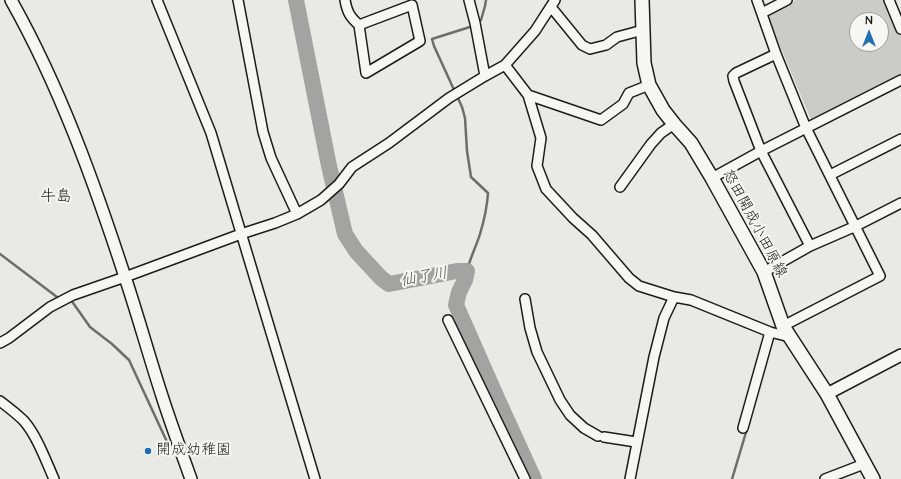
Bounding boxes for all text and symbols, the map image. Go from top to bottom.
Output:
north arrow [849,12,889,52]
text: N [866,13,872,28]
street label: 怒田開成小田原線 [718,167,790,281]
district label: 牛島 [40,188,72,208]
water label: 仙了川 [399,264,449,292]
place label: 開成幼稚園 [156,442,231,460]
marker: 開成幼稚園 [143,446,153,456]

